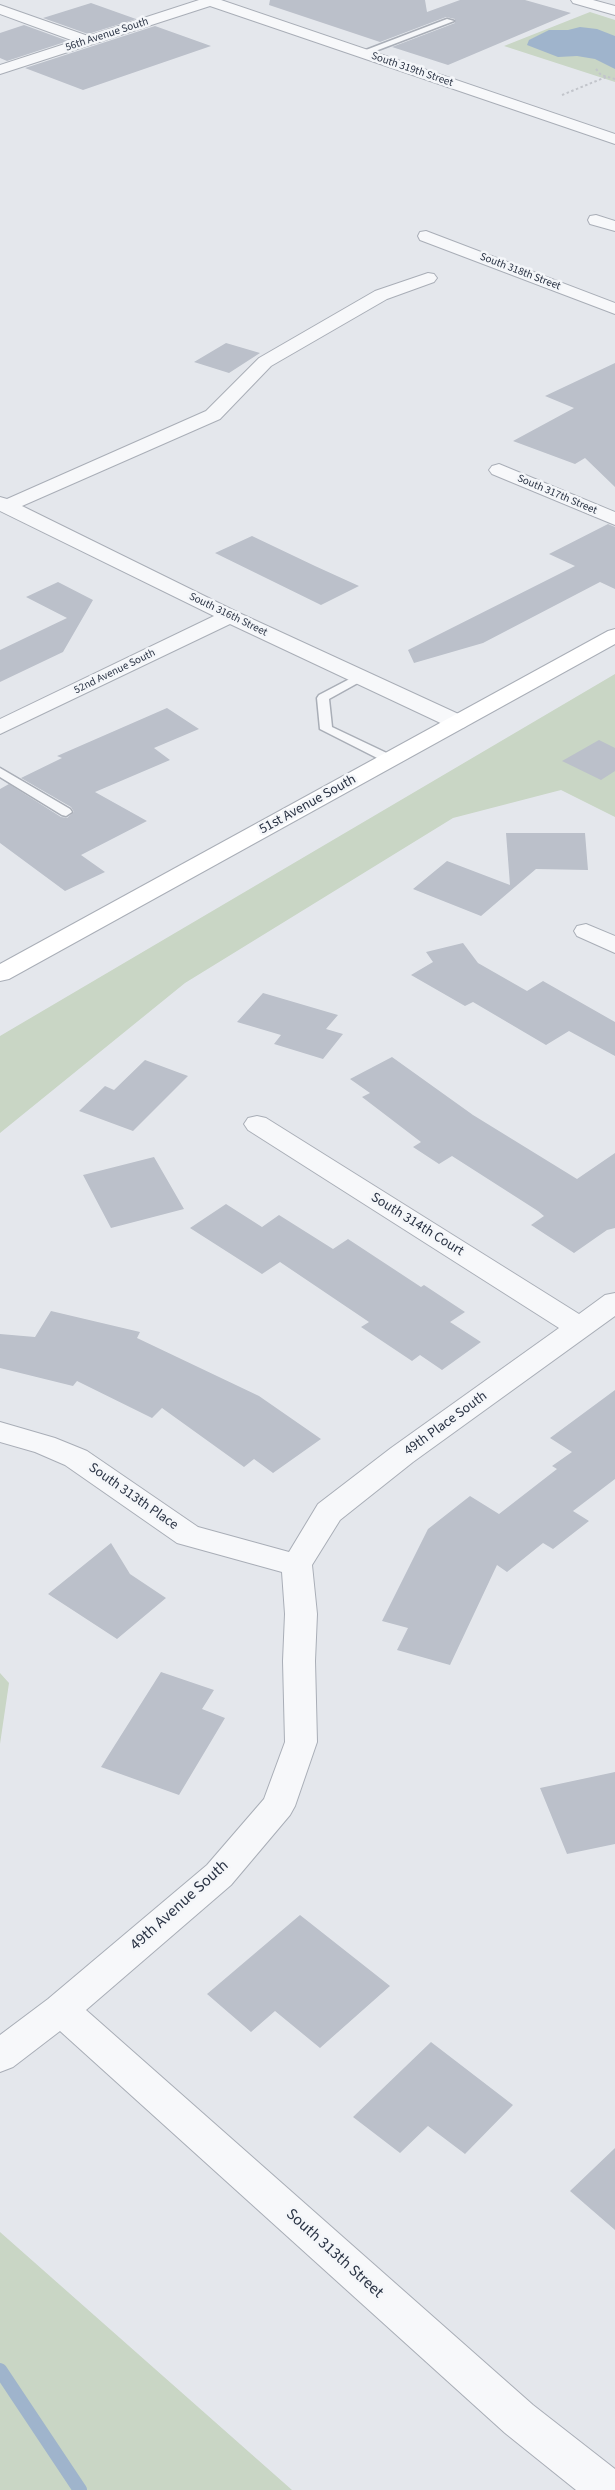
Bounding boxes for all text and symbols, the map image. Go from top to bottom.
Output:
street label: 56th Avenue South [64,15,150,55]
street label: South 319th Street [369,50,455,90]
street label: South 318th Street [478,251,562,293]
street label: South 317th Street [515,472,599,518]
street label: South 316th Street [187,590,269,640]
street label: 52nd Avenue South [72,647,158,697]
street label: 51st Avenue South [257,771,359,839]
street label: South 314th Court [367,1190,467,1260]
street label: 49th Place South [401,1388,491,1460]
street label: South 313th Place [85,1460,181,1534]
street label: 49th Avenue South [127,1857,233,1955]
street label: South 313th Street [281,2205,387,2303]

